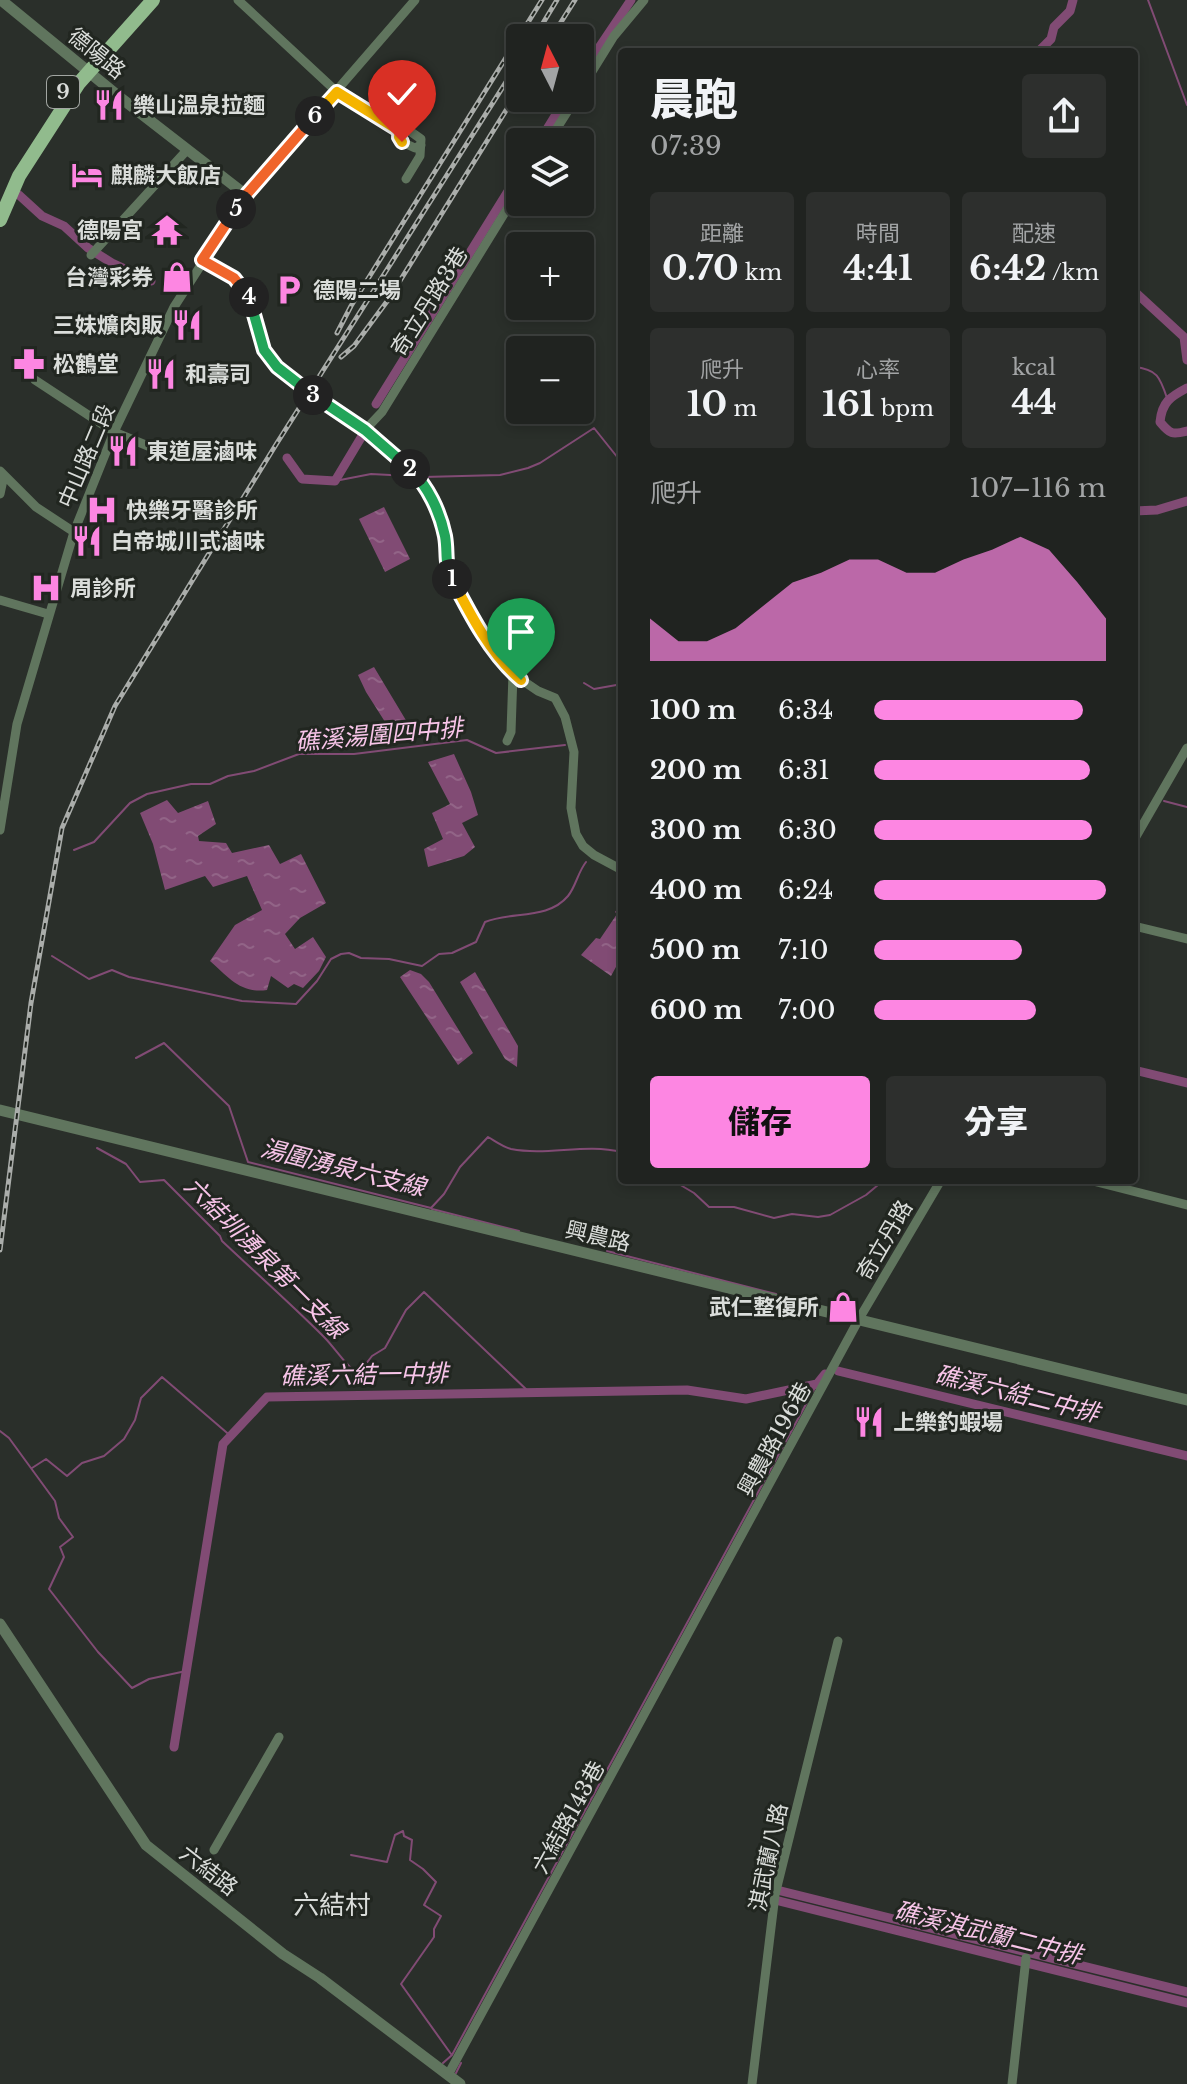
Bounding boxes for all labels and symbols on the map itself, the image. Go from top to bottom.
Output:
street label: 德陽路 [63,22,131,85]
north arrow [506,24,594,112]
pin [368,60,436,142]
road number: 9 [47,76,79,108]
restaurant icon: 樂山溫泉拉麵 [92,88,126,122]
place label: 樂山溫泉拉麵 [133,92,265,119]
pin: 6 [295,96,335,136]
hotel icon: 麒麟大飯店 [70,158,104,192]
place label: 麒麟大飯店 [111,162,221,189]
pin: 5 [216,189,256,229]
temple icon: 德陽宮 [150,213,184,247]
place label: 德陽宮 [77,217,143,244]
street label: 奇立丹路3巷 [385,242,474,361]
shop icon: 台灣彩券 [160,260,194,294]
place label: 台灣彩券 [65,264,153,291]
parking icon: 德陽二場 [272,273,306,307]
pin: 4 [229,277,269,317]
place label: 德陽二場 [313,277,401,304]
restaurant icon: 三妹爌肉販 [170,308,204,342]
place label: 三妹爌肉販 [53,312,163,339]
pharmacy icon: 松鶴堂 [12,347,46,381]
place label: 松鶴堂 [53,351,119,378]
restaurant icon: 和壽司 [144,357,178,391]
place label: 和壽司 [185,361,251,388]
pin: 3 [293,375,333,415]
street label: 中山路二段 [53,400,120,512]
restaurant icon: 東道屋滷味 [106,434,140,468]
place label: 東道屋滷味 [147,438,257,465]
pin: 2 [390,449,430,489]
hospital icon: 快樂牙醫診所 [85,493,119,527]
place label: 快樂牙醫診所 [126,497,258,524]
restaurant icon: 白帝城川式滷味 [70,524,104,558]
place label: 白帝城川式滷味 [111,528,265,555]
pin: 1 [432,559,472,599]
hospital icon: 周診所 [29,571,63,605]
place label: 周診所 [70,575,136,602]
pin [487,598,555,680]
water label: 礁溪湯圍四中排 [294,712,467,756]
water label: 湯圍湧泉六支線 [258,1133,431,1203]
water label: 六結圳湧泉第一支線 [179,1171,354,1346]
street label: 奇立丹路 [851,1195,918,1285]
street label: 興農路 [563,1216,633,1257]
shop icon: 武仁整復所 [826,1290,860,1324]
place label: 武仁整復所 [709,1294,819,1321]
water label: 礁溪六結一中排 [280,1358,451,1390]
water label: 礁溪六結二中排 [932,1359,1105,1429]
street label: 興農路196巷 [732,1378,817,1501]
restaurant icon: 上樂釣蝦場 [852,1405,886,1439]
place label: 上樂釣蝦場 [893,1409,1003,1436]
street label: 六結路143巷 [527,1756,610,1878]
street label: 淇武蘭八路 [744,1800,793,1914]
street label: 六結路 [174,1839,243,1901]
district label: 六結村 [293,1889,371,1921]
water label: 礁溪淇武蘭二中排 [891,1895,1088,1971]

